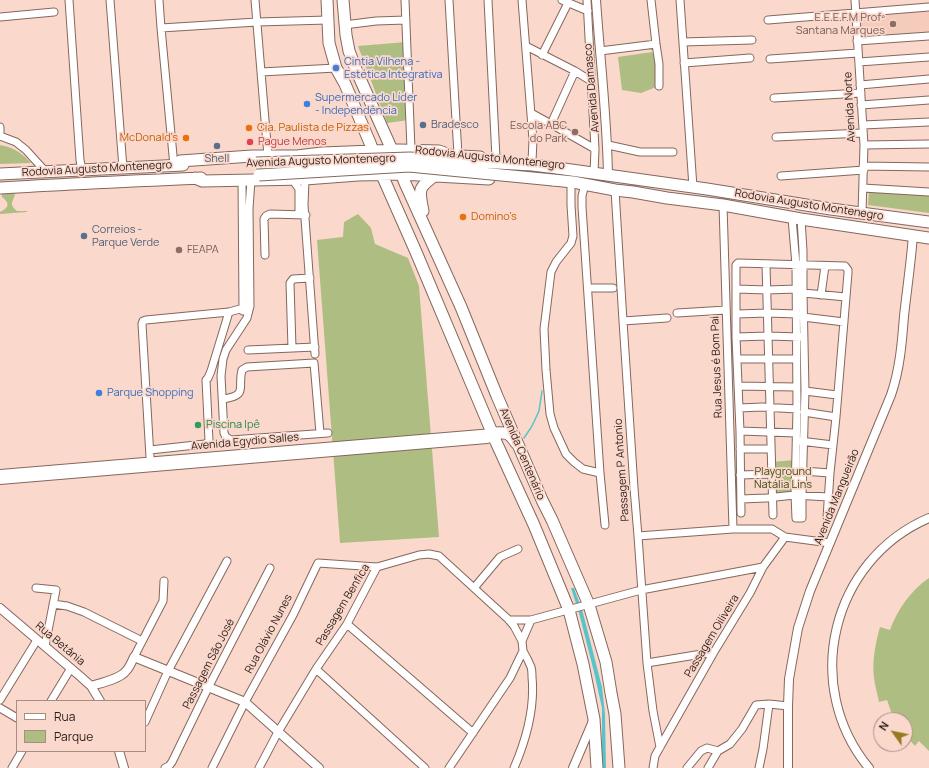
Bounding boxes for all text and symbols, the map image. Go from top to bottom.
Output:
place label: E.E.E.F.M Profº Santana Marques [796,11,885,37]
marker: E.E.E.F.M Profº Santana Marques [888,19,898,29]
street label: Avenida Damasco [582,43,602,133]
place label: Cintia Vilhena - Estética Integrativa [344,55,443,81]
marker: Cintia Vilhena - Estética Integrativa [331,63,341,73]
street label: Avenida Norte [842,71,858,143]
place label: Supermercado Líder - Independência [315,91,417,117]
marker: Supermercado Líder - Independência [302,99,312,109]
place label: Bradesco [431,118,479,132]
place label: Escola ABC do Park [510,119,567,145]
marker: Bradesco [418,120,428,130]
place label: Cia. Paulista de Pizzas [257,121,369,135]
marker: Cia. Paulista de Pizzas [244,123,254,133]
marker: Escola ABC do Park [570,127,580,137]
place label: McDonald's [120,131,178,145]
marker: McDonald's [181,133,191,143]
place label: Pague Menos [258,135,326,149]
marker: Pague Menos [245,137,255,147]
marker: Shell [212,141,222,151]
street label: Rodovia Augusto Montenegro [414,144,566,172]
place label: Shell [205,152,229,166]
street label: Avenida Augusto Montenegro [246,152,396,170]
street label: Rodovia Augusto Montenegro [22,158,172,180]
street label: Rodovia Augusto Montenegro [734,187,884,223]
place label: Domino's [471,210,517,224]
marker: Domino's [458,212,468,222]
place label: Correios - Parque Verde [92,223,159,249]
marker: Correios - Parque Verde [79,231,89,241]
place label: FEAPA [187,243,219,257]
marker: FEAPA [174,245,184,255]
street label: Rua Jesus é Bom Pai [709,316,725,418]
place label: Parque Shopping [107,386,194,400]
marker: Parque Shopping [94,388,104,398]
street label: Avenida Centenário [497,406,547,502]
place label: Piscina Ipê [206,418,260,432]
street label: Passagem P Antonio [612,418,632,522]
marker: Piscina Ipê [193,420,203,430]
street label: Avenida Egydio Salles [190,431,300,453]
street label: Avenida Mangueirão [812,447,862,547]
park label: Playground Natália Lins [754,465,812,491]
street label: Passagem Benfica [313,562,373,648]
street label: Rua Olávio Nunes [243,592,295,676]
street label: Passagem Oiliveira [682,592,742,680]
street label: Passagem São José [180,617,238,711]
street label: Rua Betânia [33,619,87,669]
legend [16,700,146,752]
text: Rua [54,708,75,725]
north arrow [873,712,913,752]
text: N [875,718,892,733]
text: Parque [54,728,93,745]

